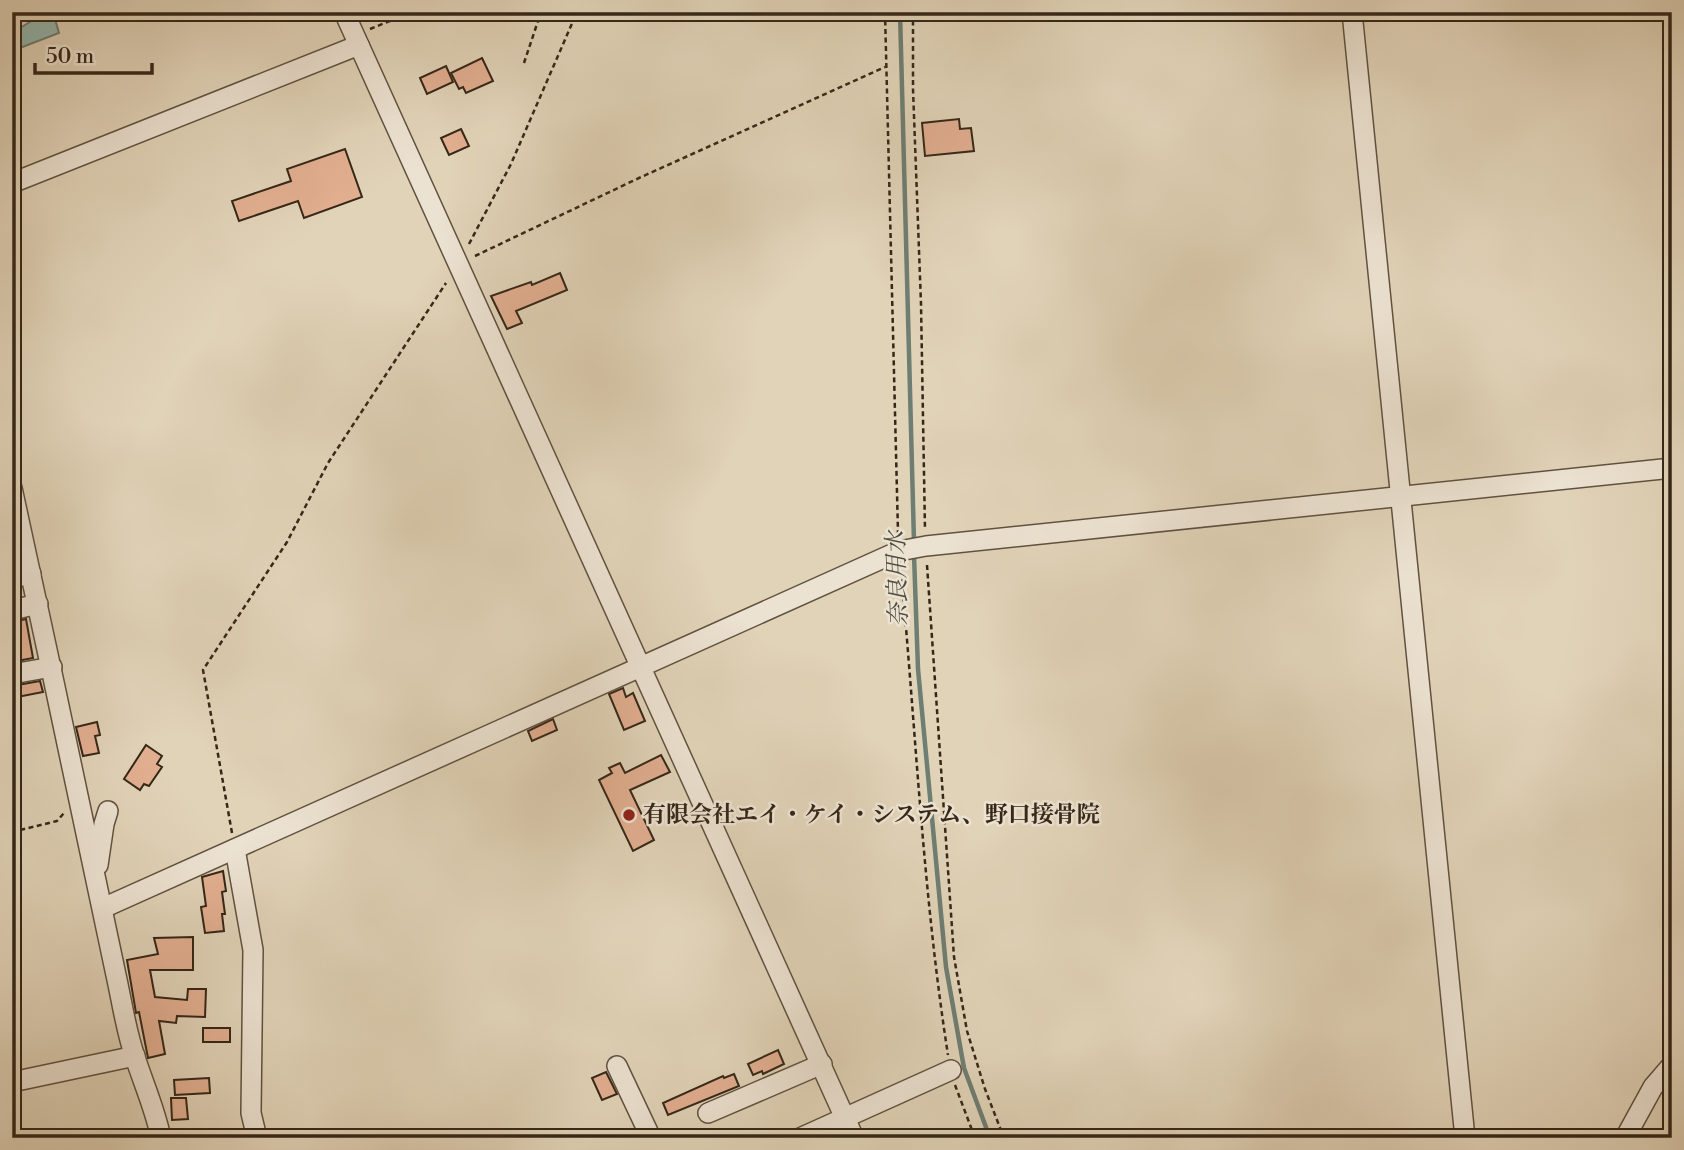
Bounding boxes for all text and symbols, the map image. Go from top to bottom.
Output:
scale bar [35,32,152,76]
text: 50 m [46,44,94,70]
water label: 奈良用水 [881,529,915,627]
place label: 有限会社エイ・ケイ・システム、野口接骨院 [643,801,1100,829]
marker: 有限会社エイ・ケイ・システム、野口接骨院 [621,807,637,823]

